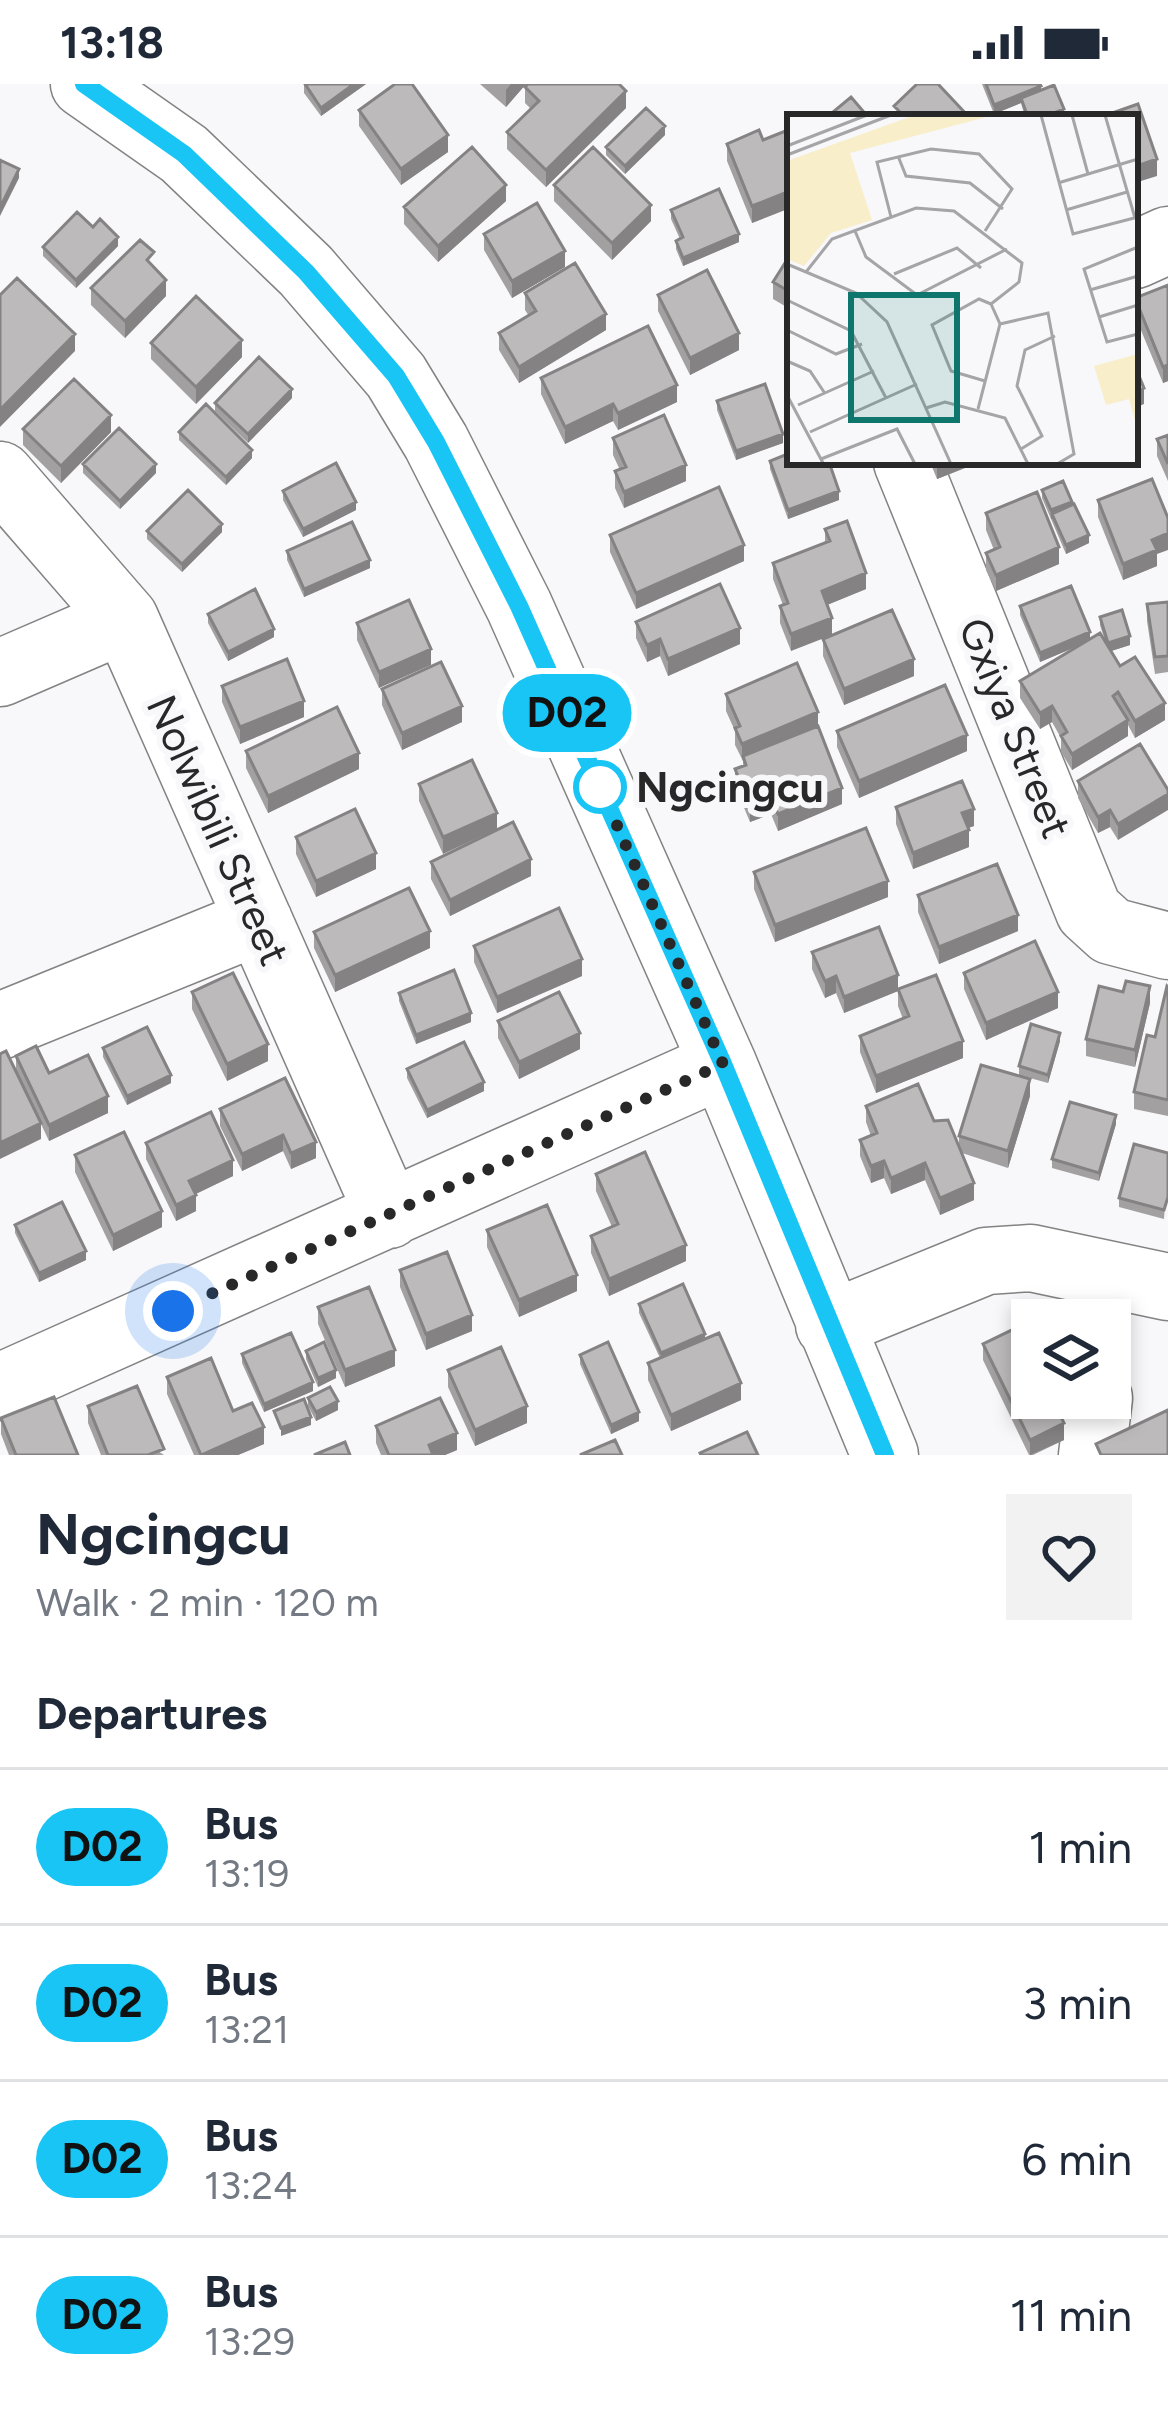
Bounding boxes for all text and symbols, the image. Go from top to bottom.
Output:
text: 13:18 [60,15,164,69]
inset map [787,114,1138,465]
street label: Gxiya Street [948,611,1082,845]
line badge: D02 [498,674,636,752]
street label: Nolwibili Street [136,687,300,973]
text: D02 [527,687,607,738]
marker: Ngcingcu [575,762,625,812]
place label: Ngcingcu [636,762,824,813]
your location [143,1281,203,1341]
map controls [1011,1299,1131,1419]
button: layers [1011,1299,1131,1419]
button: heart [1006,1494,1132,1620]
text: Ngcingcu [36,1500,291,1568]
text: Walk · 2 min · 120 m [36,1579,379,1626]
text: Departures [36,1686,267,1740]
text: Bus [204,1796,278,1850]
text: 1 min [1028,1820,1132,1874]
text: D02 [62,1821,142,1872]
text: 13:19 [204,1850,289,1897]
text: Bus [204,1952,278,2006]
text: 3 min [1023,1976,1132,2030]
text: D02 [62,1977,142,2028]
text: 13:21 [204,2006,289,2053]
text: Bus [204,2108,278,2162]
text: 6 min [1022,2132,1132,2186]
text: D02 [62,2133,142,2184]
text: 13:24 [204,2162,297,2209]
text: Bus [204,2264,278,2318]
text: 11 min [1010,2288,1132,2342]
text: D02 [62,2289,142,2340]
text: 13:29 [204,2318,295,2365]

